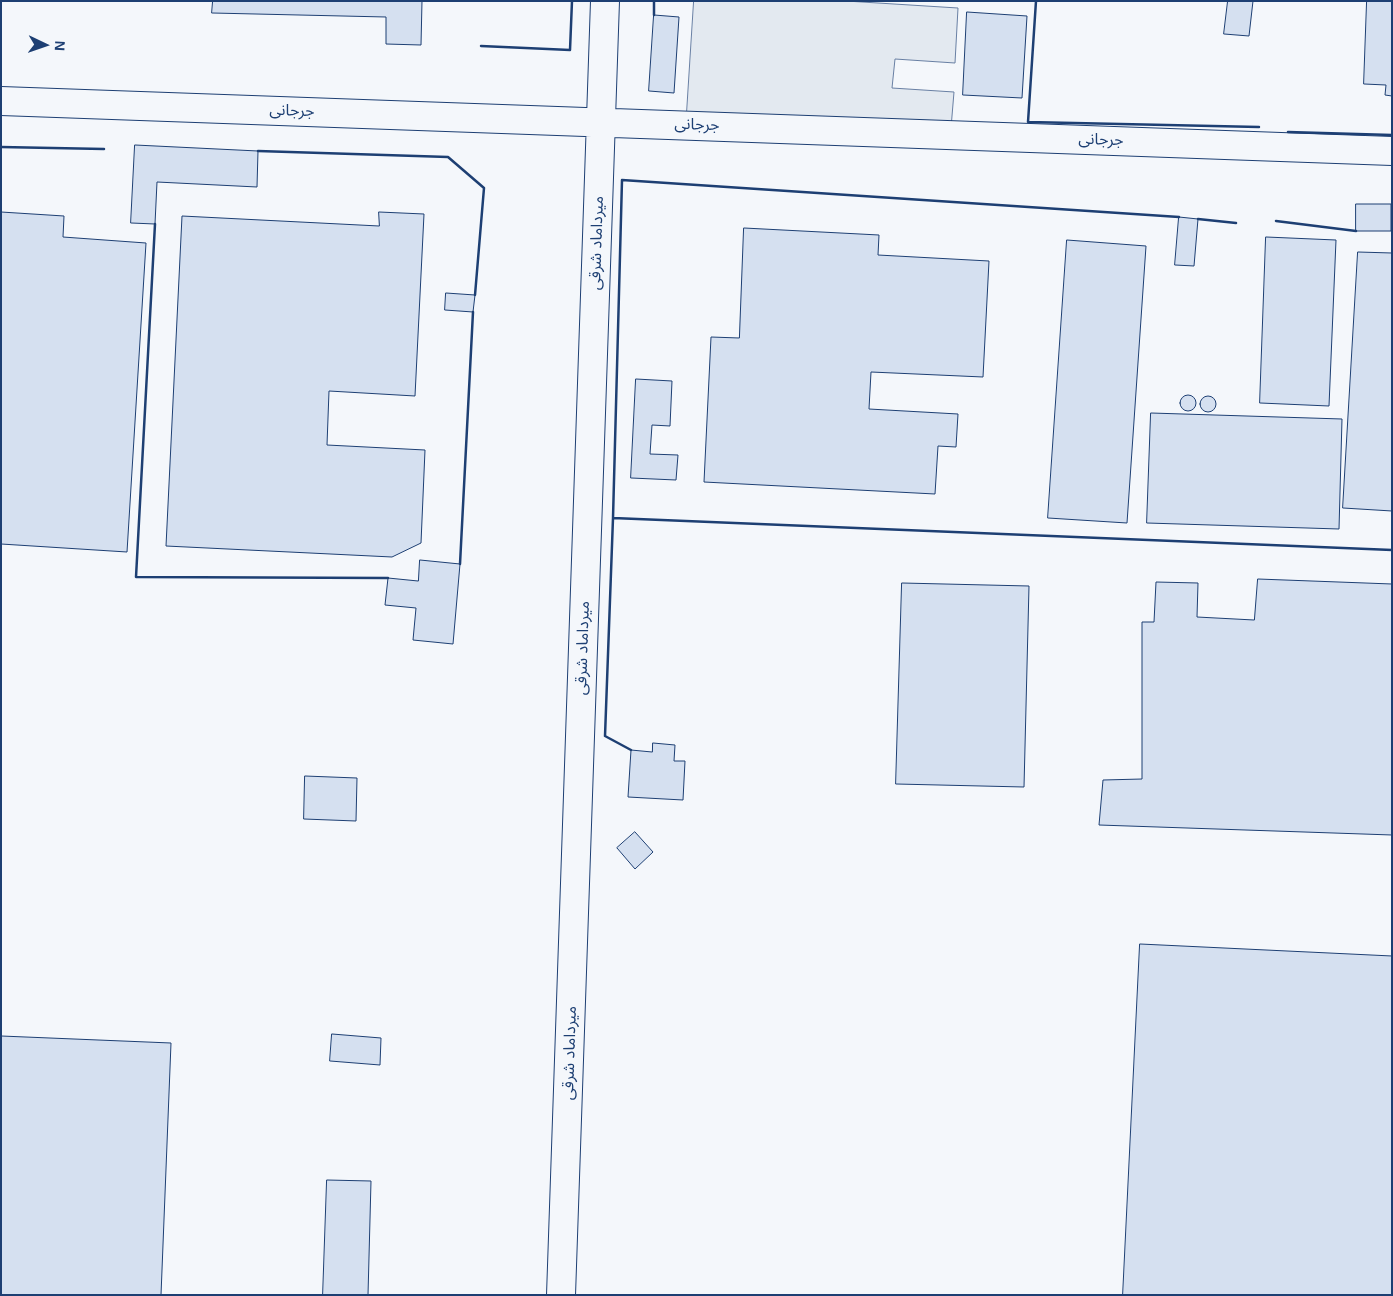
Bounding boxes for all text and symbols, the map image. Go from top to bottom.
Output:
north arrow [20,20,70,70]
text: N [52,40,68,51]
street label: جرجانی [269,101,315,121]
street label: جرجانی [674,115,720,135]
street label: جرجانی [1078,130,1124,150]
street label: میرداماد شرقی [586,196,608,290]
street label: میرداماد شرقی [572,601,594,695]
street label: میرداماد شرقی [559,1006,581,1100]

